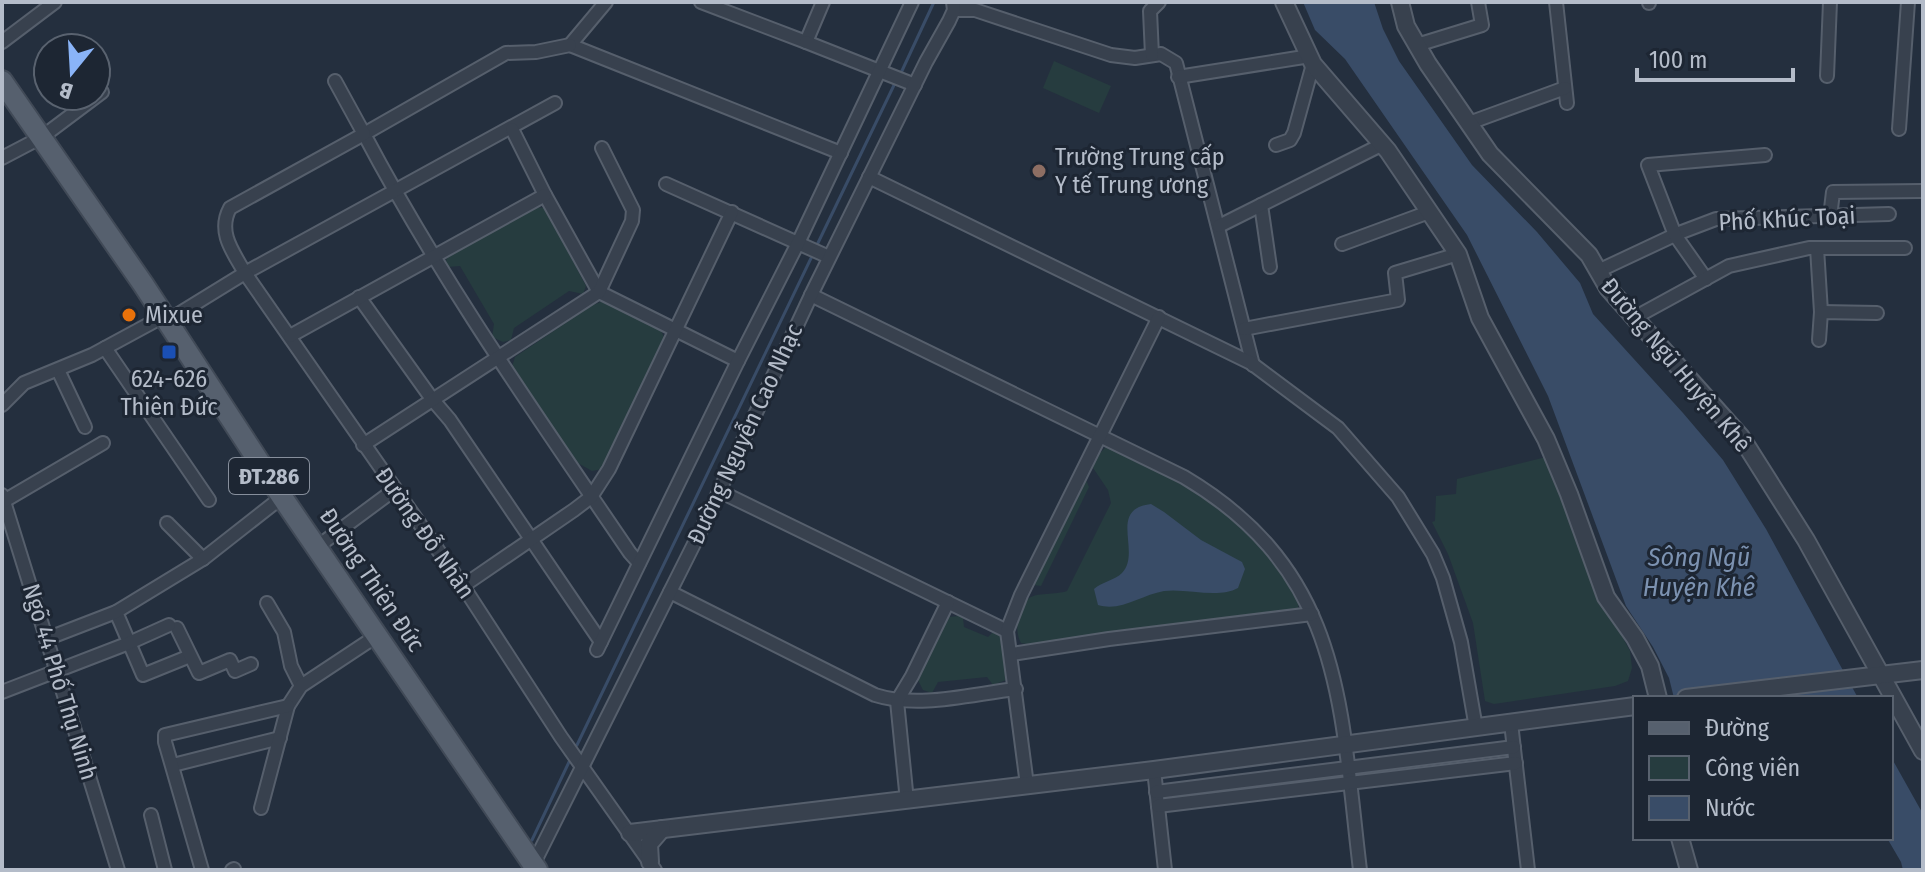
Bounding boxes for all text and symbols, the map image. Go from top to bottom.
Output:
north arrow [32,32,112,112]
scale bar [1637,32,1793,82]
text: 100 m [1649,46,1707,74]
text: B [56,76,76,105]
place label: Trường Trung cấp Y tế Trung ương [1055,143,1225,199]
marker: Trường Trung cấp Y tế Trung ương [1030,162,1048,180]
street label: Phố Khúc Toại [1718,201,1856,237]
street label: Đường Ngũ Huyện Khê [1595,272,1757,458]
place label: Mixue [145,301,203,329]
marker: Mixue [120,306,138,324]
street label: Đường Nguyễn Cao Nhạc [682,319,808,549]
marker: 624-626 Thiên Đức [160,343,178,361]
place label: 624-626 Thiên Đức [120,365,218,421]
road number: ĐT.286 [229,458,309,494]
street label: Đường Đỗ Nhân [369,462,481,604]
street label: Đường Thiên Đức [314,503,430,657]
water label: Sông Ngũ Huyện Khê [1643,542,1756,603]
street label: Ngõ 44 Phố Thụ Ninh [17,581,103,783]
legend [1633,696,1893,840]
text: Đường [1705,714,1770,742]
text: Công viên [1705,754,1800,782]
text: Nước [1705,794,1755,822]

